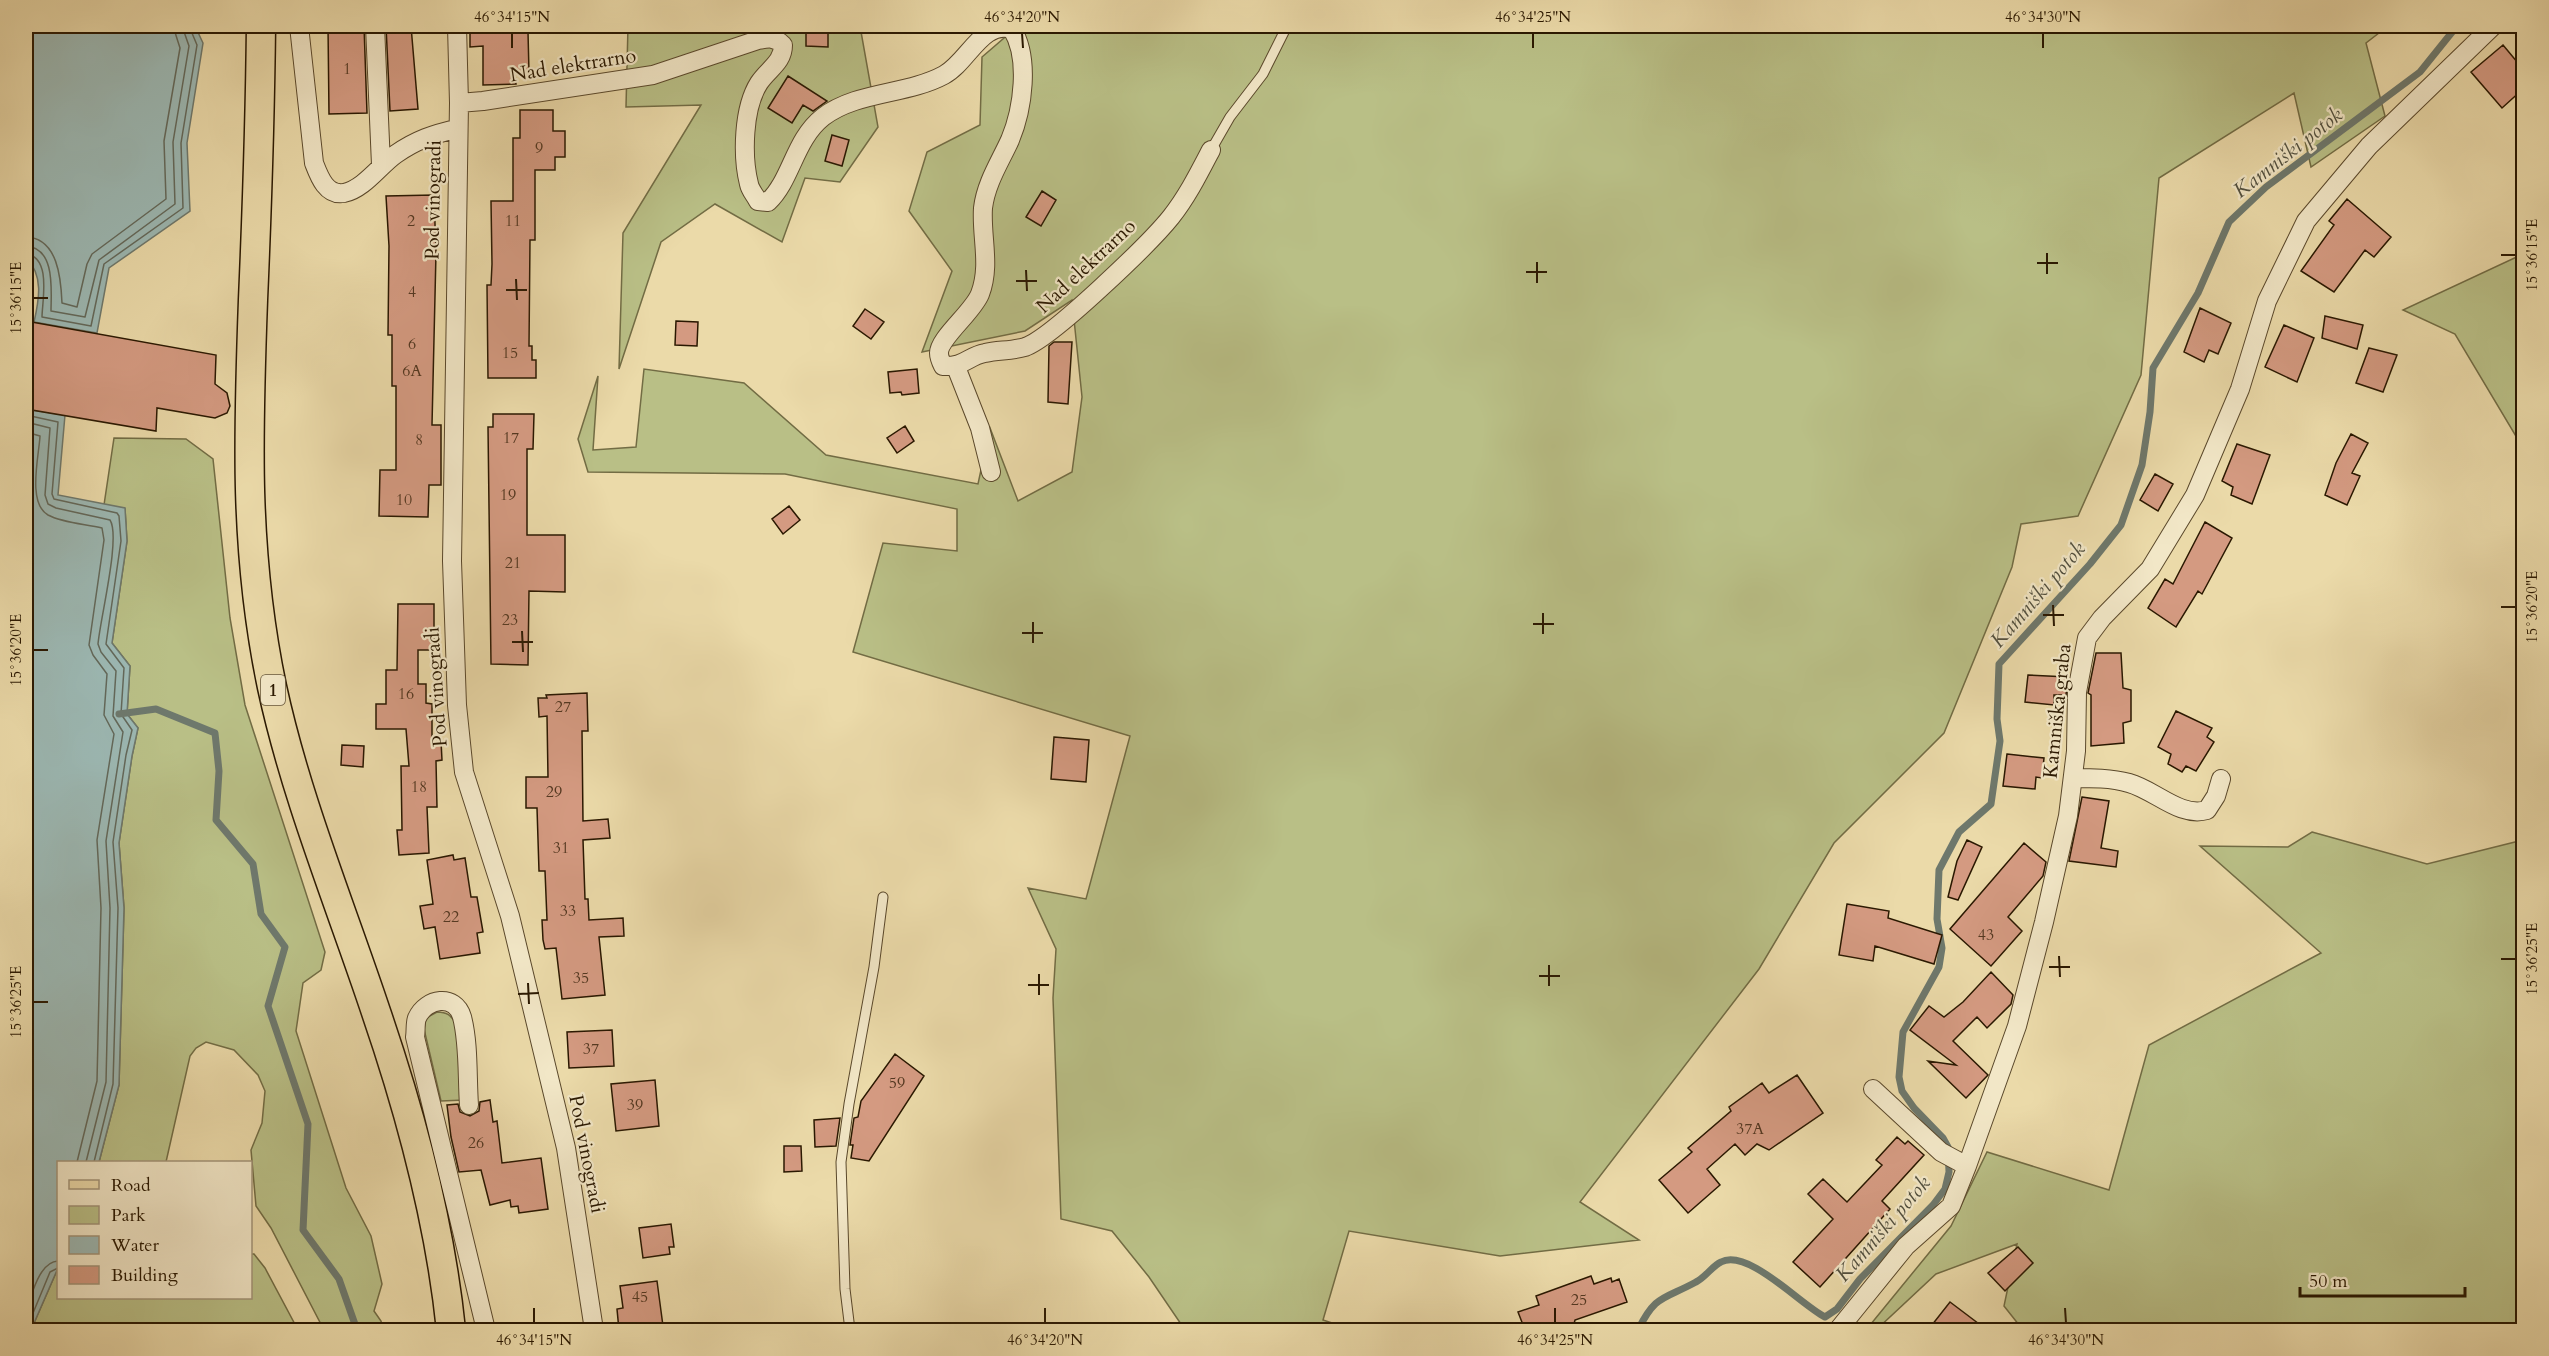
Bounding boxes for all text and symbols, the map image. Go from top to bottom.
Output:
text: 46°34'15"N [474,7,550,27]
text: 46°34'20"N [984,7,1060,27]
text: 46°34'25"N [1495,7,1571,27]
text: 46°34'30"N [2005,7,2081,27]
street label: Nad elektrarno [508,42,638,88]
house number: 1 [343,58,351,80]
water label: Kamniški potok [2227,101,2349,205]
house number: 9 [535,137,543,159]
street label: Pod vinogradi [418,139,448,260]
house number: 2 [407,210,415,232]
house number: 11 [505,210,521,232]
street label: Nad elektrarno [1030,213,1142,319]
text: 15°36'15"E [2522,219,2542,291]
text: 15°36'15"E [6,262,26,334]
house number: 4 [408,281,416,303]
house number: 6 [408,333,416,355]
house number: 15 [502,342,518,364]
house number: 6A [402,360,422,382]
house number: 17 [503,427,519,449]
house number: 8 [415,429,423,451]
house number: 19 [500,484,516,506]
house number: 10 [396,489,412,511]
water label: Kamniški potok [1984,535,2093,654]
house number: 21 [505,552,521,574]
text: 15°36'20"E [2522,571,2542,643]
house number: 23 [502,609,518,631]
text: 15°36'20"E [6,614,26,686]
street label: Pod vinogradi [418,626,454,748]
street label: Kamniška graba [2036,642,2078,780]
road number: 1 [261,675,285,705]
house number: 16 [398,683,414,705]
house number: 27 [555,696,571,718]
house number: 18 [411,776,427,798]
house number: 29 [546,781,562,803]
house number: 31 [553,837,569,859]
house number: 33 [560,900,576,922]
house number: 22 [443,906,459,928]
text: 15°36'25"E [2522,923,2542,995]
house number: 43 [1978,924,1994,946]
text: 15°36'25"E [6,966,26,1038]
house number: 35 [573,967,589,989]
house number: 37 [583,1038,599,1060]
house number: 59 [889,1072,905,1094]
street label: Pod vinogradi [562,1093,612,1216]
house number: 39 [627,1094,643,1116]
house number: 37A [1736,1118,1765,1140]
house number: 26 [468,1132,484,1154]
legend [57,1161,252,1299]
water label: Kamniški potok [1829,1169,1938,1288]
text: Road [111,1173,151,1198]
text: Park [111,1203,146,1228]
text: Water [110,1233,160,1258]
scale bar [2300,1260,2465,1298]
text: Building [111,1263,179,1288]
text: 50 m [2309,1269,2348,1294]
house number: 45 [632,1286,648,1308]
house number: 25 [1571,1289,1587,1311]
text: 46°34'15"N [496,1330,572,1350]
text: 46°34'20"N [1007,1330,1083,1350]
text: 46°34'25"N [1517,1330,1593,1350]
text: 46°34'30"N [2028,1330,2104,1350]

